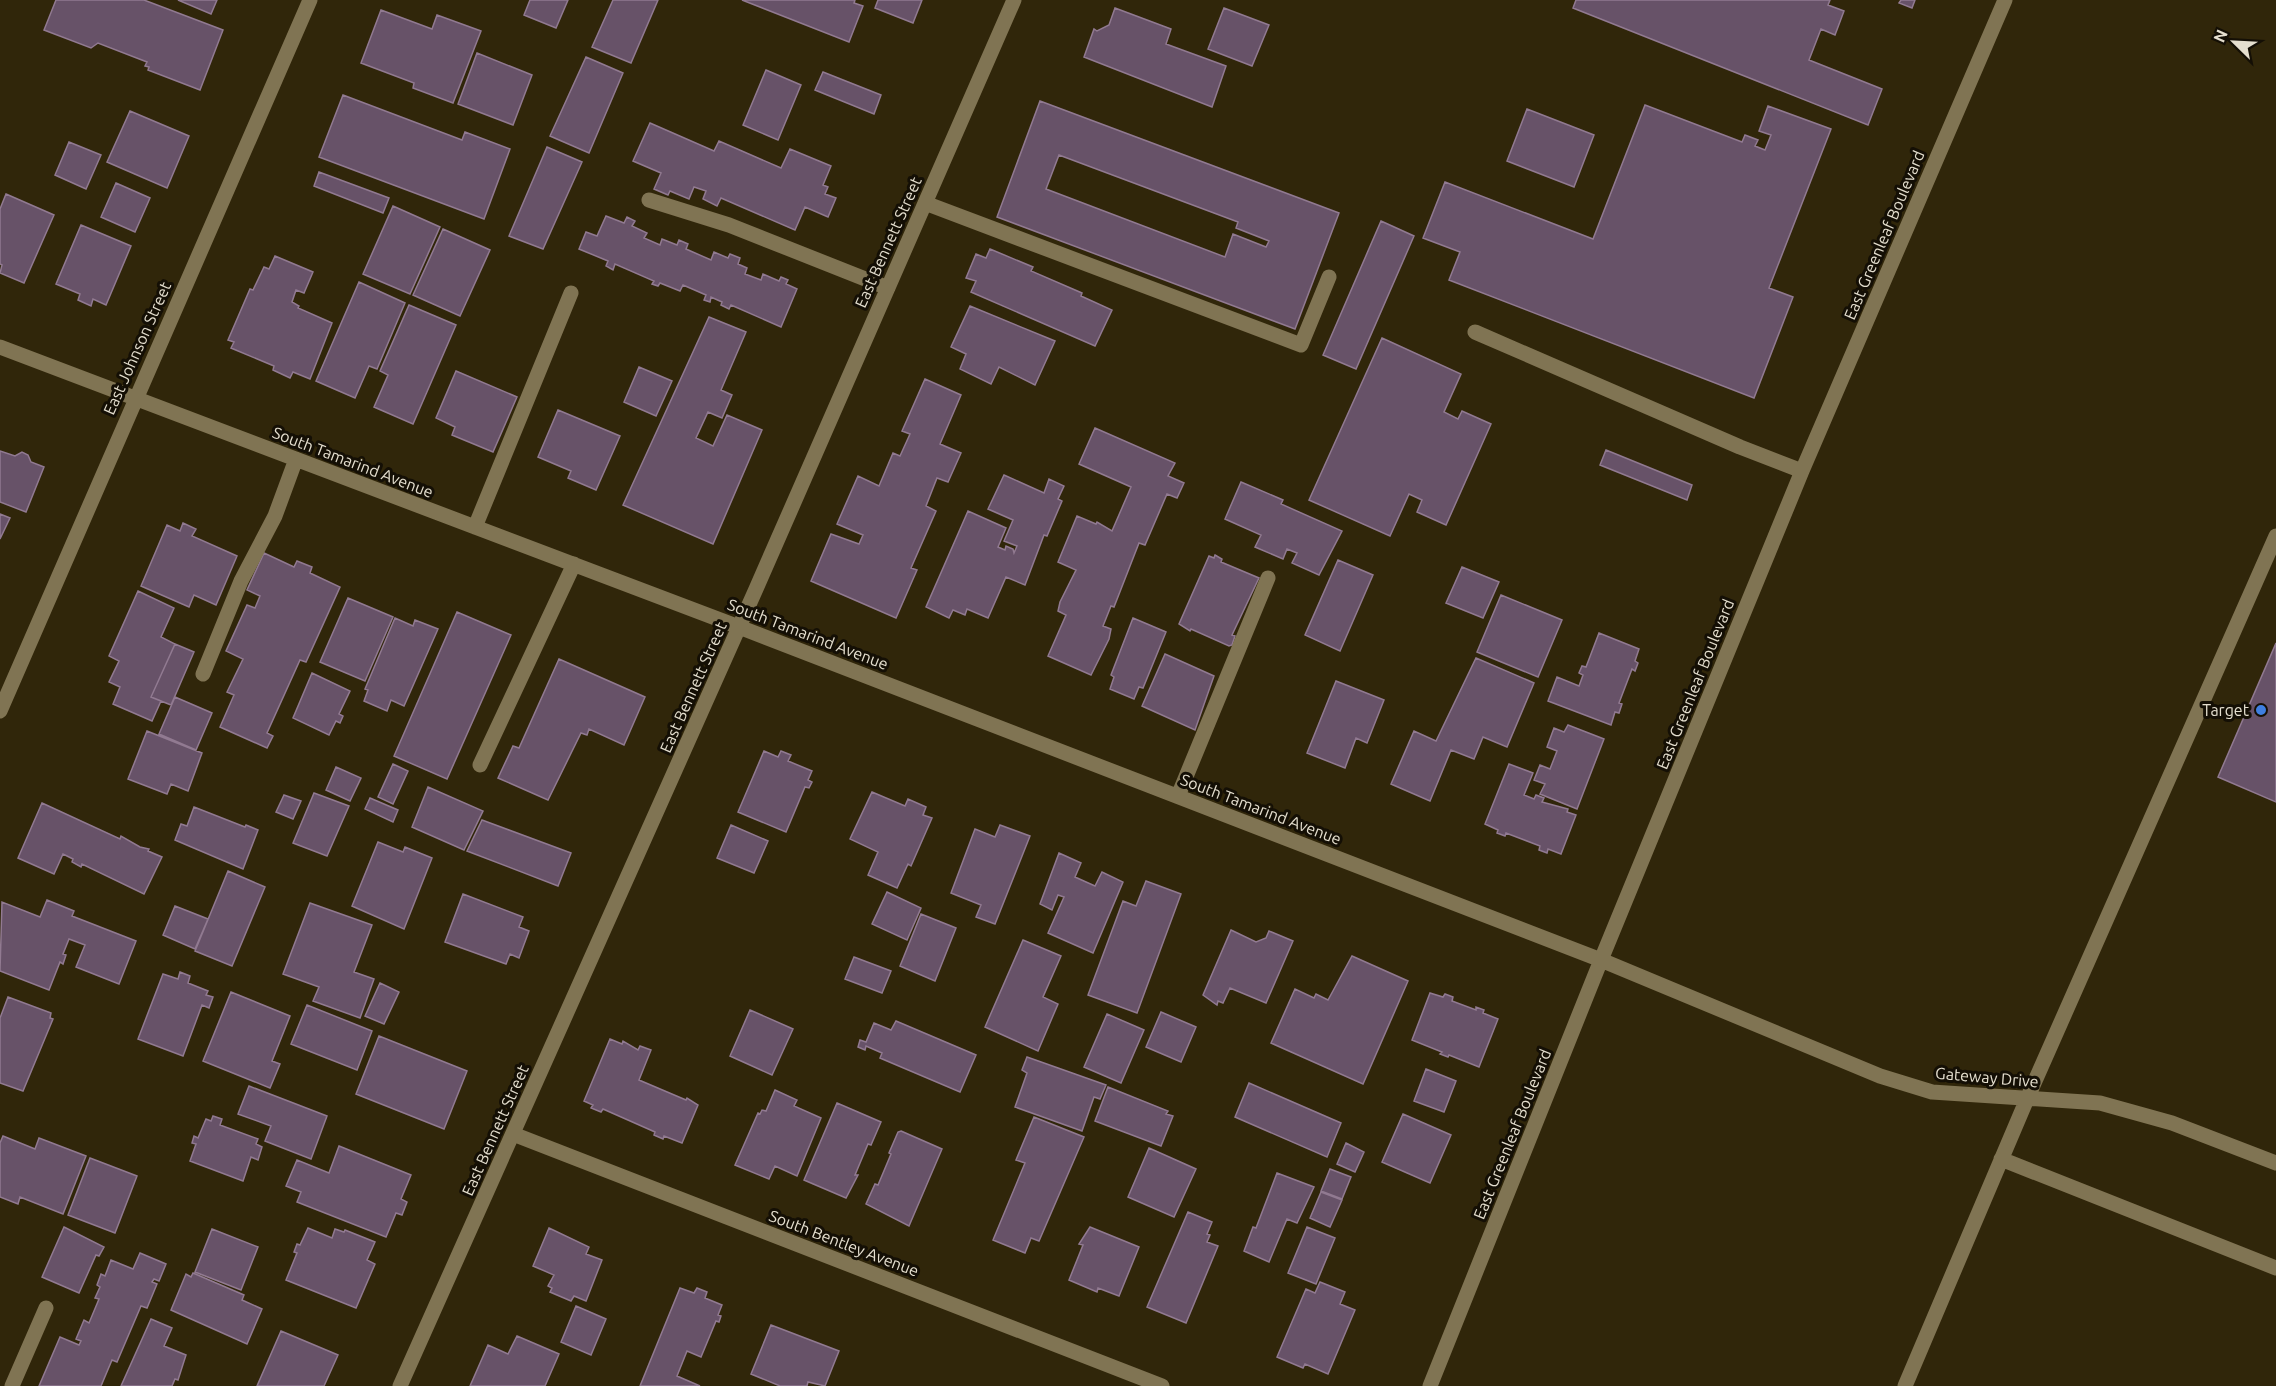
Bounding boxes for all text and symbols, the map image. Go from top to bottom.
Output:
north arrow [2204,12,2264,72]
text: N [2210,27,2231,45]
street label: East Greenleaf Boulevard [1840,148,1928,322]
street label: East Bennett Street [851,173,925,310]
street label: East Johnson Street [100,278,175,417]
street label: South Tamarind Avenue [270,423,436,501]
street label: South Tamarind Avenue [725,595,891,673]
street label: East Greenleaf Boulevard [1653,596,1737,772]
street label: East Bennett Street [656,618,730,755]
place label: Target [2202,701,2250,719]
marker: Target [2254,703,2268,717]
street label: South Tamarind Avenue [1178,770,1344,848]
street label: East Greenleaf Boulevard [1470,1046,1554,1222]
street label: East Bennett Street [458,1061,532,1198]
street label: Gateway Drive [1935,1064,2039,1090]
street label: South Bentley Avenue [767,1206,921,1280]

